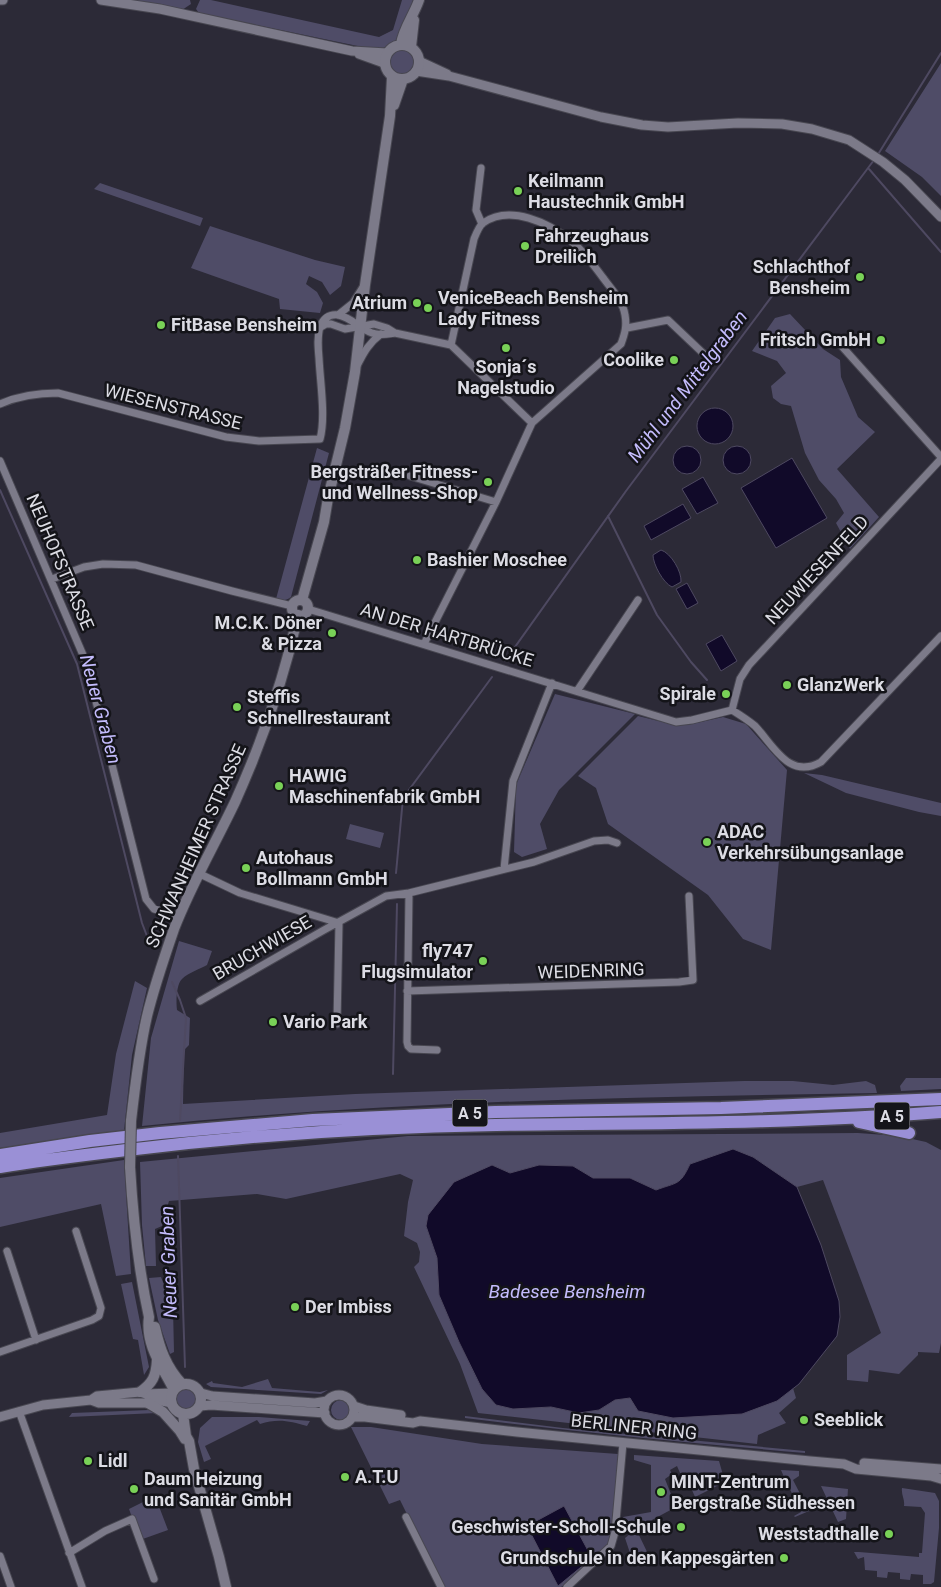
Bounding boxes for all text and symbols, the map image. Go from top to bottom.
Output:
place label: Keilmann Haustechnik GmbH [528,170,685,212]
marker: Keilmann Haustechnik GmbH [512,185,524,197]
place label: Fahrzeughaus Dreilich [535,225,649,267]
marker: Fahrzeughaus Dreilich [519,240,531,252]
place label: Schlachthof Bensheim [753,256,851,298]
marker: Schlachthof Bensheim [854,271,866,283]
place label: VeniceBeach Bensheim Lady Fitness [438,287,629,329]
place label: Atrium [352,292,407,313]
marker: Atrium [411,297,423,309]
marker: VeniceBeach Bensheim Lady Fitness [422,302,434,314]
water label: Mühl und Mittelgraben [623,306,752,467]
place label: FitBase Bensheim [171,314,317,335]
marker: FitBase Bensheim [155,319,167,331]
place label: Fritsch GmbH [760,329,871,350]
marker: Fritsch GmbH [875,334,887,346]
marker: Sonja´s Nagelstudio [500,342,512,354]
place label: Coolike [603,349,664,370]
marker: Coolike [668,354,680,366]
place label: Sonja´s Nagelstudio [457,356,555,398]
street label: WIESENSTRASSE [102,379,244,434]
place label: Bergsträßer Fitness- und Wellness-Shop [311,461,478,503]
marker: Bergsträßer Fitness- und Wellness-Shop [482,476,494,488]
street label: NEUHOFSTRASSE [22,491,99,633]
street label: NEUWIESENFELD [761,511,872,628]
place label: Bashier Moschee [427,549,567,570]
marker: Bashier Moschee [411,554,423,566]
street label: AN DER HARTBRÜCKE [358,598,536,671]
place label: M.C.K. Döner & Pizza [215,612,322,654]
marker: M.C.K. Döner & Pizza [326,627,338,639]
water label: Neuer Graben [75,652,126,766]
place label: GlanzWerk [797,674,885,695]
marker: GlanzWerk [781,679,793,691]
place label: Spirale [660,683,716,704]
place label: Steffis Schnellrestaurant [247,686,390,728]
marker: Spirale [720,688,732,700]
marker: Steffis Schnellrestaurant [231,701,243,713]
street label: SCHWANHEIMER STRASSE [141,741,250,951]
place label: HAWIG Maschinenfabrik GmbH [289,765,480,807]
marker: HAWIG Maschinenfabrik GmbH [273,780,285,792]
place label: ADAC Verkehrsübungsanlage [717,821,904,863]
marker: ADAC Verkehrsübungsanlage [701,836,713,848]
place label: Autohaus Bollmann GmbH [256,847,388,889]
marker: Autohaus Bollmann GmbH [240,862,252,874]
street label: BRUCHWIESE [209,911,315,984]
place label: fly747 Flugsimulator [361,940,473,982]
marker: fly747 Flugsimulator [477,955,489,967]
street label: WEIDENRING [537,958,645,983]
place label: Vario Park [283,1011,368,1032]
marker: Vario Park [267,1016,279,1028]
road number: A 5 [452,1100,488,1126]
road number: A 5 [874,1102,910,1130]
water label: Neuer Graben [155,1205,182,1319]
water label: Badesee Bensheim [489,1280,645,1303]
place label: Der Imbiss [305,1296,392,1317]
marker: Der Imbiss [289,1301,301,1313]
street label: BERLINER RING [570,1409,698,1444]
place label: Seeblick [814,1409,884,1430]
marker: Seeblick [798,1414,810,1426]
place label: Lidl [98,1450,127,1471]
marker: Lidl [82,1455,94,1467]
place label: A.T.U [355,1466,398,1487]
place label: Daum Heizung und Sanitär GmbH [144,1468,292,1510]
marker: A.T.U [339,1471,351,1483]
place label: MINT-Zentrum Bergstraße Südhessen [671,1471,855,1513]
marker: Daum Heizung und Sanitär GmbH [128,1483,140,1495]
marker: MINT-Zentrum Bergstraße Südhessen [655,1486,667,1498]
place label: Geschwister-Scholl-Schule [451,1516,671,1537]
marker: Geschwister-Scholl-Schule [675,1521,687,1533]
place label: Weststadthalle [758,1523,879,1544]
marker: Weststadthalle [883,1528,895,1540]
place label: Grundschule in den Kappesgärten [500,1547,774,1568]
marker: Grundschule in den Kappesgärten [778,1552,790,1564]

